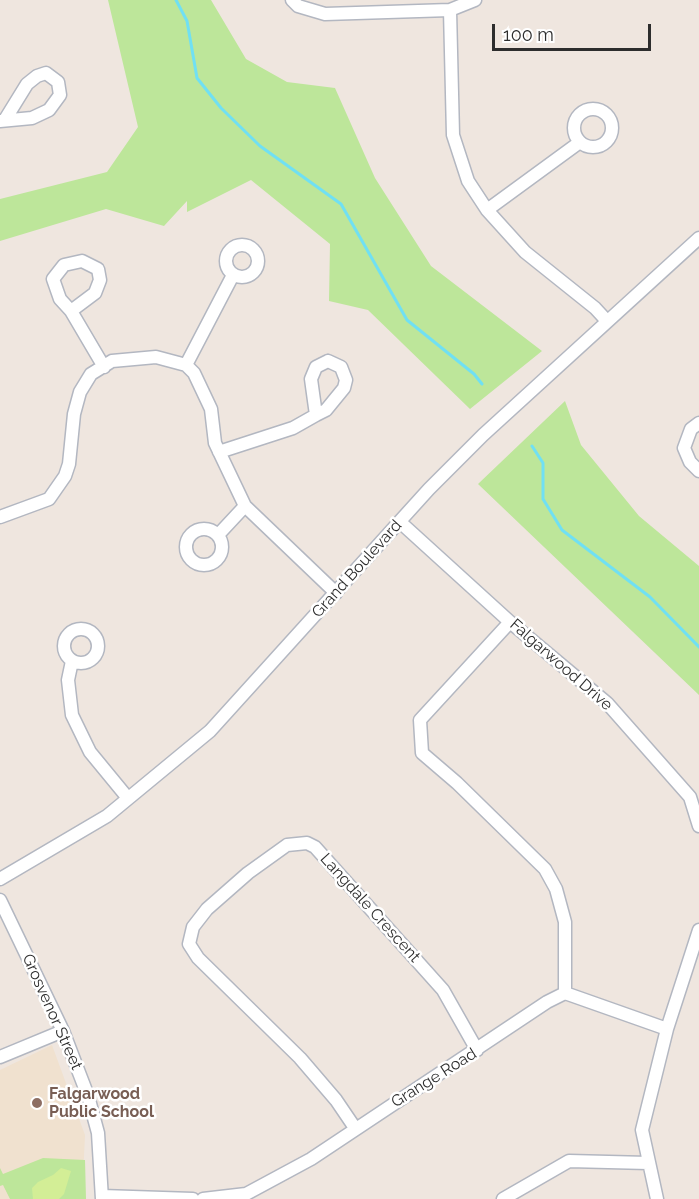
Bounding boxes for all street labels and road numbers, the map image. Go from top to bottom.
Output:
street label: Grand Boulevard [308,516,406,622]
street label: Falgarwood Drive [506,615,616,715]
street label: Langdale Crescent [316,850,424,966]
street label: Grosvenor Street [18,951,86,1073]
street label: Grange Road [388,1044,480,1112]

